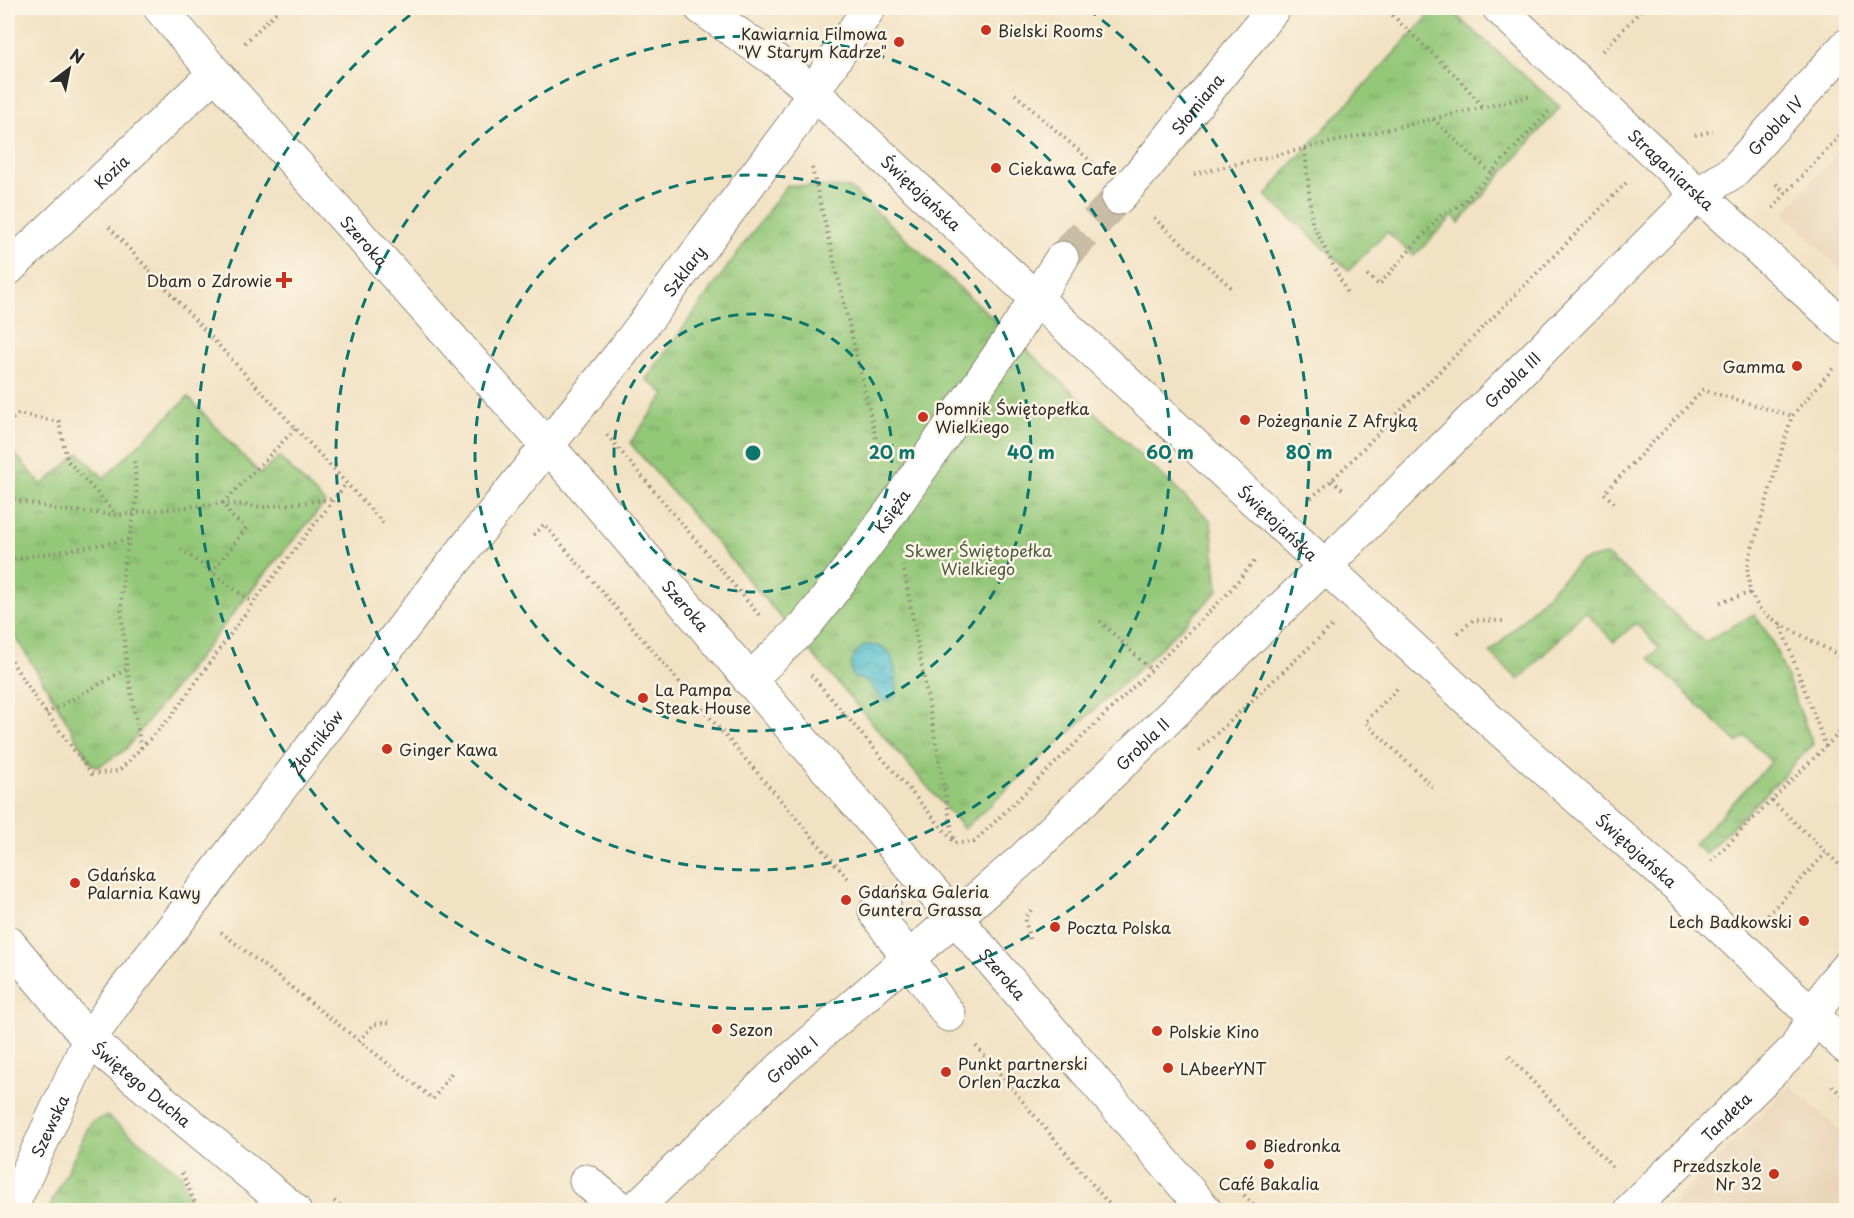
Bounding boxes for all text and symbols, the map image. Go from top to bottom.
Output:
place label: Bielski Rooms [998,18,1103,42]
place label: Kawiarnia Filmowa "W Starym Kadrze" [738,21,887,63]
marker: Bielski Rooms [979,23,993,37]
marker: Kawiarnia Filmowa "W Starym Kadrze" [892,35,906,49]
north arrow [39,39,99,99]
text: N [66,42,89,69]
street label: Słomiana [1165,68,1229,139]
street label: Grobla IV [1742,90,1808,160]
street label: Straganiarska [1623,123,1720,215]
street label: Kozia [88,149,134,194]
street label: Świętojańska [876,149,967,236]
place label: Ciekawa Cafe [1008,156,1117,180]
marker: Ciekawa Cafe [989,161,1003,175]
street label: Szeroka [335,210,394,272]
street label: Szklary [657,240,711,301]
place label: Dbam o Zdrowie [147,268,272,292]
marker: Dbam o Zdrowie [277,273,291,287]
street label: Grobla III [1478,346,1546,413]
place label: Gamma [1723,354,1785,378]
marker: Gamma [1790,359,1804,373]
place label: Pomnik Świętopełka Wielkiego [935,396,1089,438]
place label: Pożegnanie Z Afryką [1257,408,1418,432]
marker: Pomnik Świętopełka Wielkiego [916,410,930,424]
marker: Pożegnanie Z Afryką [1238,413,1252,427]
text: 20 m [869,438,915,465]
text: 40 m [1007,438,1055,465]
text: 60 m [1146,438,1194,465]
text: 80 m [1285,438,1333,465]
centre of rings [743,443,763,463]
street label: Świętojańska [1233,479,1323,566]
street label: Księża [868,484,915,537]
park label: Skwer Świętopełka Wielkiego [904,538,1052,580]
street label: Szeroka [657,574,715,636]
place label: La Pampa Steak House [655,677,752,719]
marker: La Pampa Steak House [636,691,650,705]
street label: Złotników [283,704,348,779]
street label: Grobla II [1110,712,1174,775]
place label: Ginger Kawa [399,737,498,761]
marker: Ginger Kawa [380,742,394,756]
street label: Świętojańska [1591,808,1683,893]
place label: Gdańska Palarnia Kawy [87,862,201,904]
marker: Gdańska Palarnia Kawy [68,876,82,890]
place label: Gdańska Galeria Guntera Grassa [858,879,989,921]
marker: Gdańska Galeria Guntera Grassa [839,893,853,907]
place label: Lech Badkowski [1669,909,1792,933]
marker: Lech Badkowski [1797,914,1811,928]
place label: Poczta Polska [1067,915,1171,939]
marker: Poczta Polska [1048,920,1062,934]
street label: Szeroka [974,943,1032,1005]
place label: Sezon [729,1017,773,1041]
place label: Polskie Kino [1169,1019,1259,1043]
marker: Sezon [710,1022,724,1036]
marker: Polskie Kino [1150,1024,1164,1038]
street label: Grobla I [760,1030,823,1089]
street label: Świętego Ducha [87,1036,197,1132]
place label: Punkt partnerski Orlen Paczka [958,1051,1088,1093]
place label: LAbeerYNT [1180,1056,1267,1080]
marker: LAbeerYNT [1161,1061,1175,1075]
marker: Punkt partnerski Orlen Paczka [939,1065,953,1079]
street label: Tandeta [1695,1086,1756,1147]
street label: Szewska [24,1090,74,1161]
place label: Biedronka [1263,1133,1341,1157]
marker: Biedronka [1244,1138,1258,1152]
place label: Przedszkole Nr 32 [1673,1153,1762,1195]
marker: Café Bakalia [1262,1157,1276,1171]
marker: Przedszkole Nr 32 [1767,1167,1781,1181]
place label: Café Bakalia [1219,1171,1320,1195]

